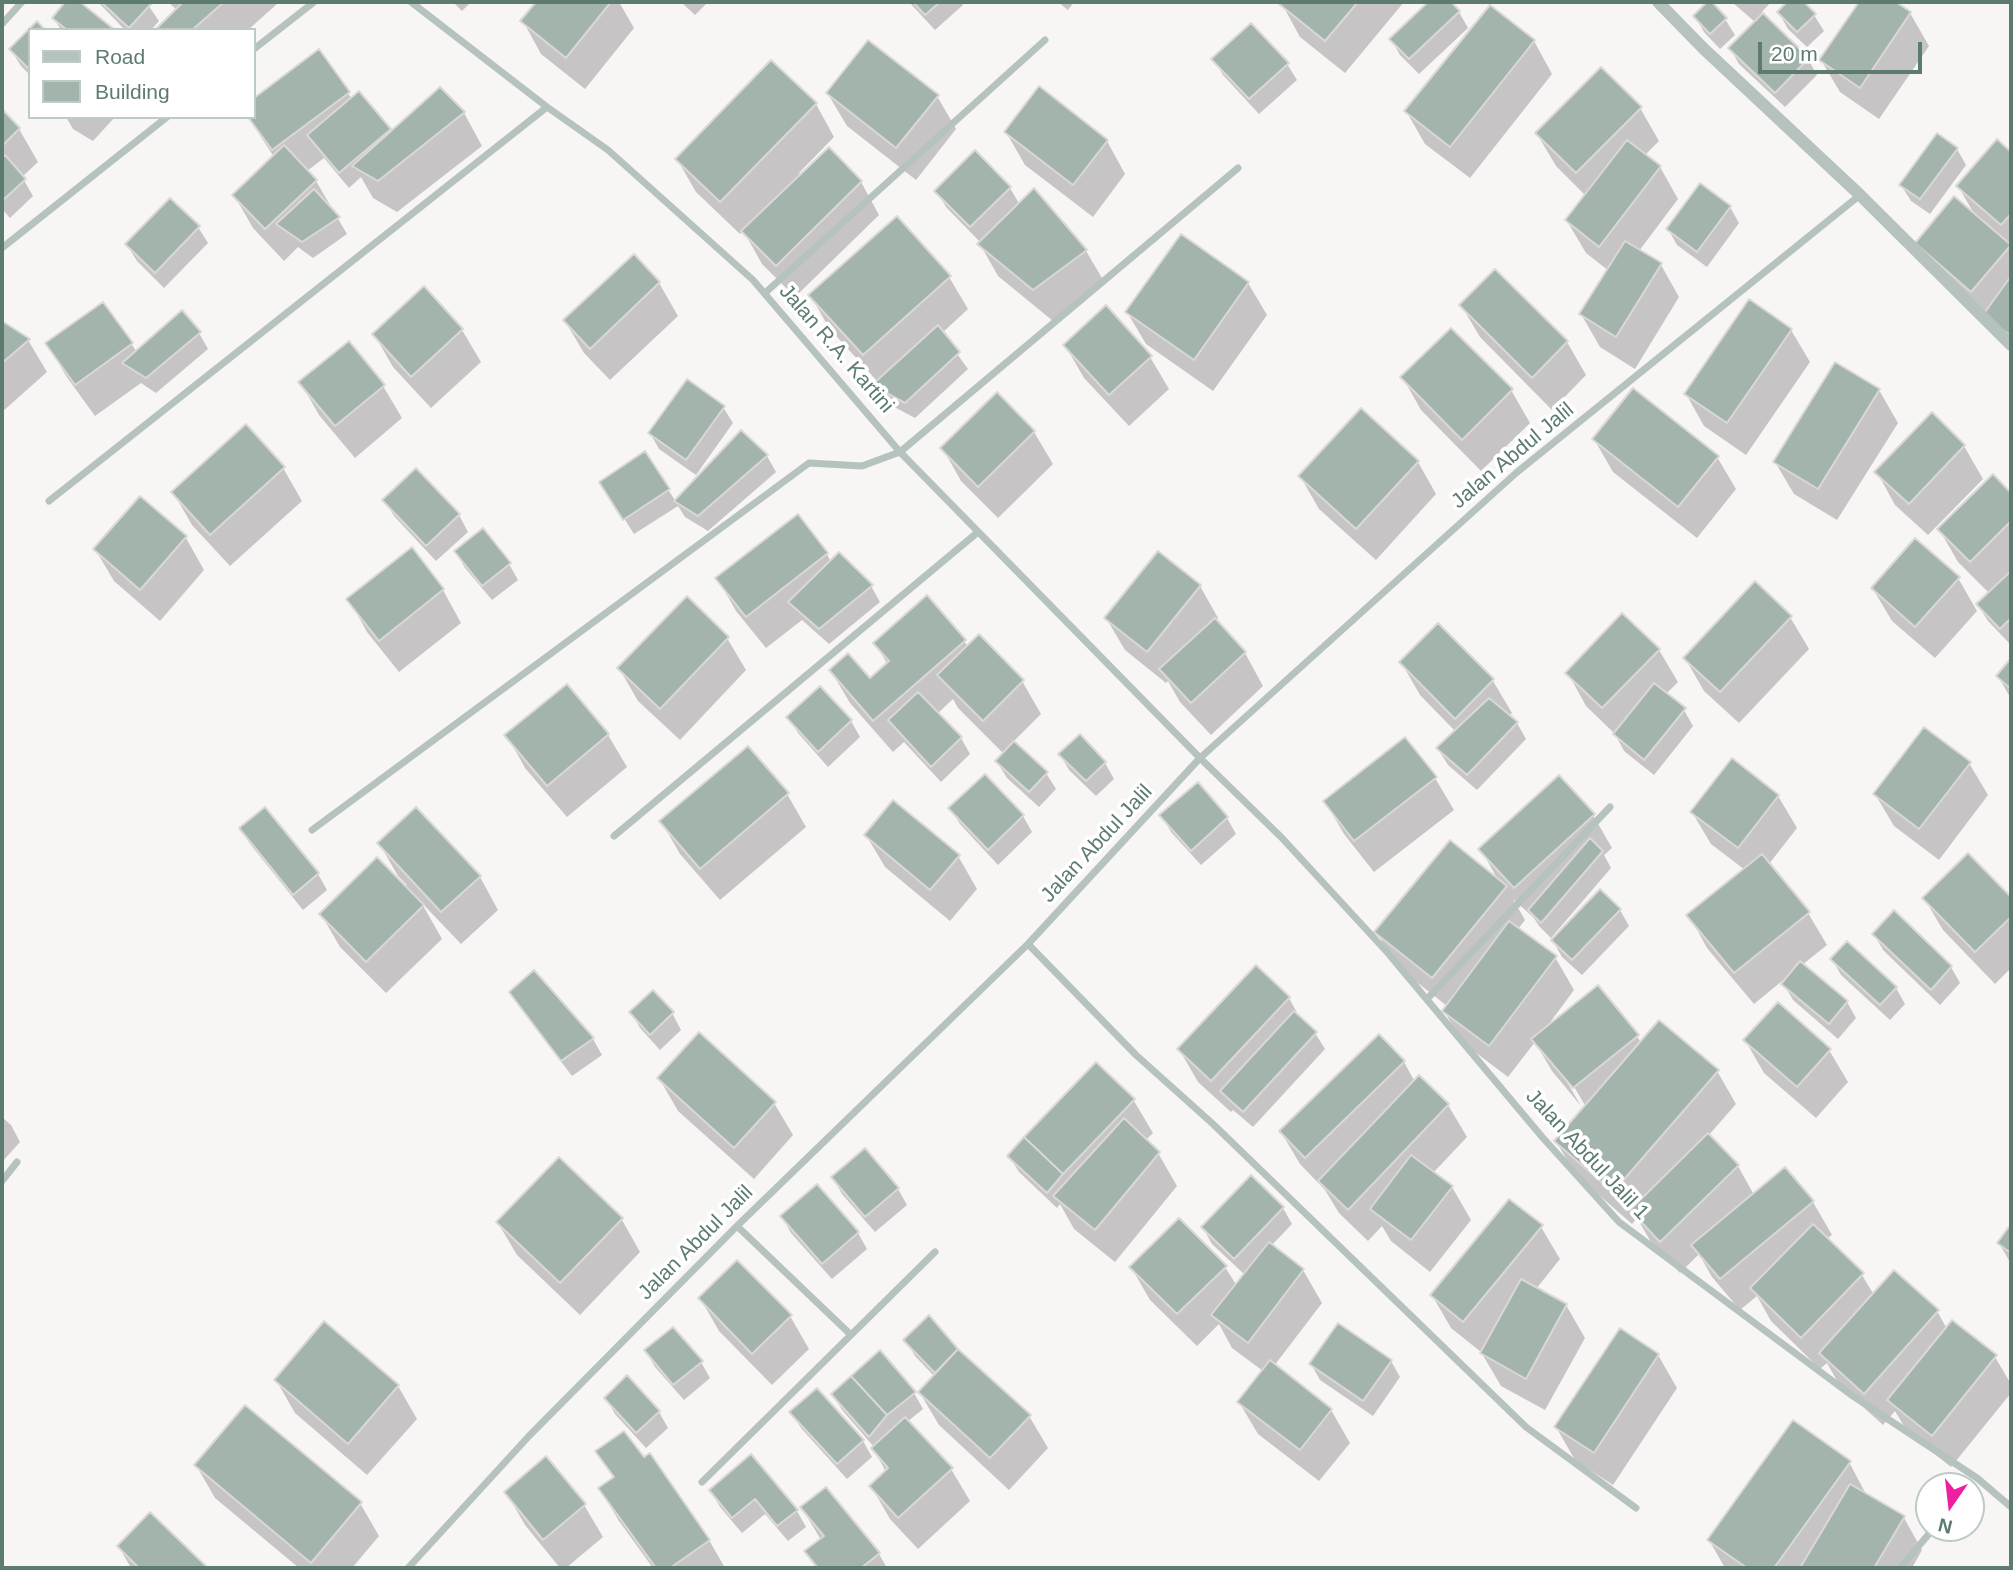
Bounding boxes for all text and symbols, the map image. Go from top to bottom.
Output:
legend [28,28,256,119]
scale bar [1761,28,1926,72]
text: 20 m [1771,42,1818,65]
text: Road [95,45,145,68]
text: Building [95,80,170,103]
street label: Jalan R.A. Kartini [773,280,899,418]
street label: Jalan Abdul Jalil [1447,398,1579,514]
street label: Jalan Abdul Jalil [1036,780,1158,908]
street label: Jalan Abdul Jalil 1 [1520,1085,1654,1225]
street label: Jalan Abdul Jalil [633,1180,759,1306]
north arrow [1915,1472,1985,1542]
text: N [1936,1514,1954,1538]

